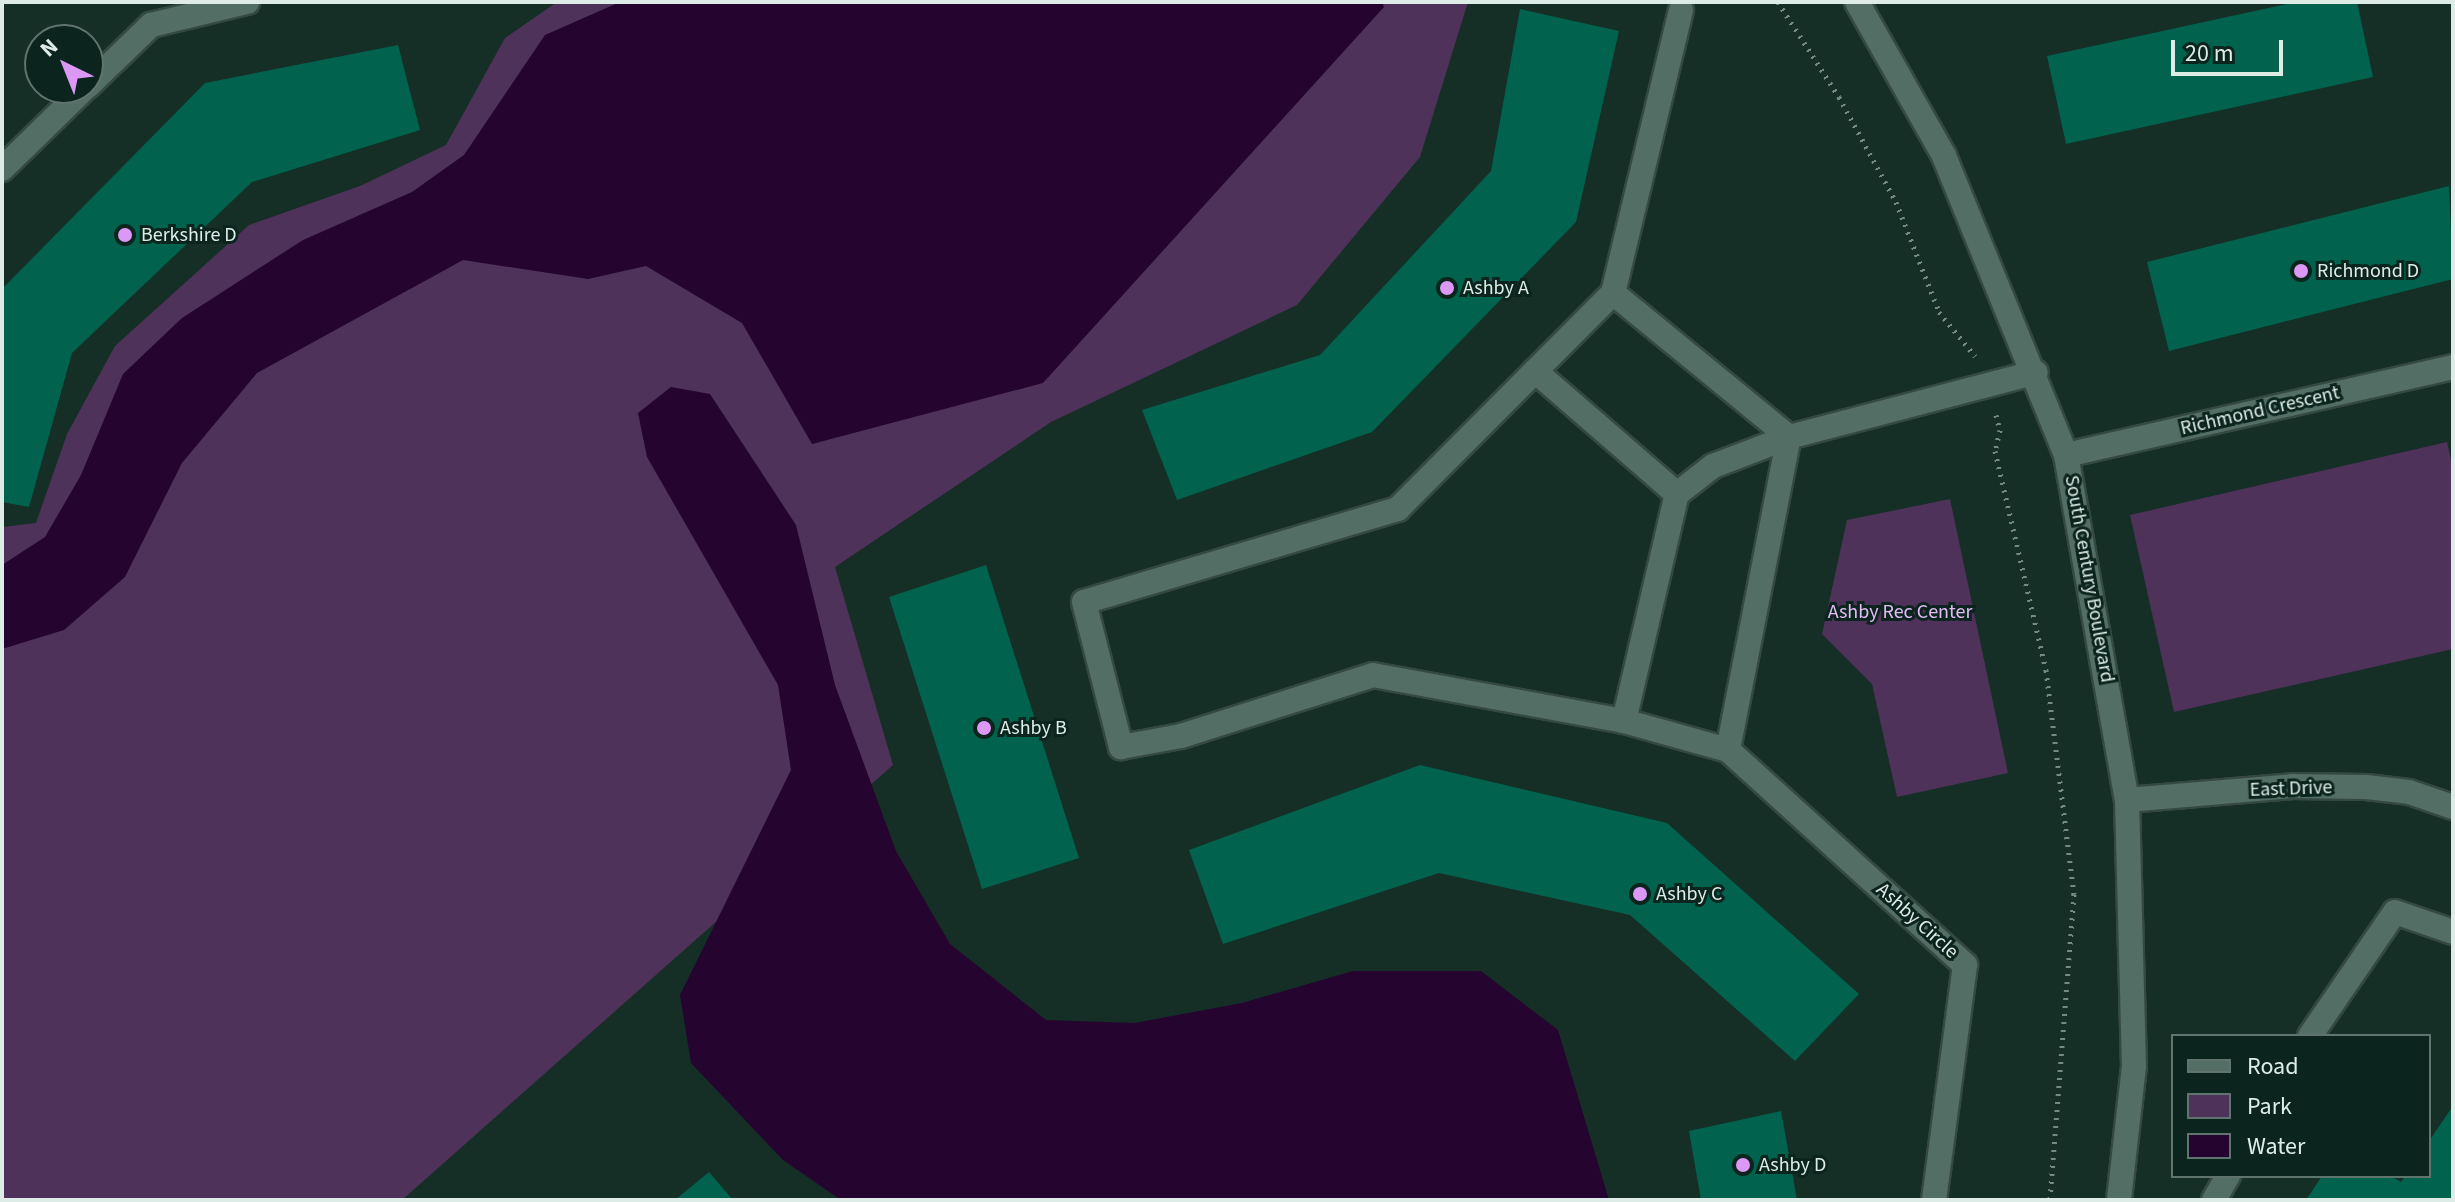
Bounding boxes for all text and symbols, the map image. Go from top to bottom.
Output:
north arrow [24,24,104,104]
scale bar [2175,24,2287,74]
text: N [33,31,65,65]
text: 20 m [2185,36,2234,71]
place label: Berkshire D [141,223,237,247]
marker: Berkshire D [116,226,134,244]
place label: Richmond D [2317,259,2419,283]
marker: Richmond D [2292,262,2310,280]
place label: Ashby A [1463,276,1529,300]
marker: Ashby A [1438,279,1456,297]
street label: Richmond Crescent [2178,381,2342,441]
street label: South Century Boulevard [2059,473,2119,685]
park label: Ashby Rec Center [1828,600,1972,624]
place label: Ashby B [1000,716,1067,740]
marker: Ashby B [975,719,993,737]
street label: East Drive [2249,776,2333,802]
street label: Ashby Circle [1871,878,1963,964]
place label: Ashby C [1656,882,1722,906]
marker: Ashby C [1631,885,1649,903]
legend [2171,1034,2431,1178]
text: Road [2247,1049,2299,1084]
text: Park [2247,1089,2292,1124]
text: Water [2247,1129,2305,1164]
place label: Ashby D [1759,1153,1826,1177]
marker: Ashby D [1734,1156,1752,1174]

